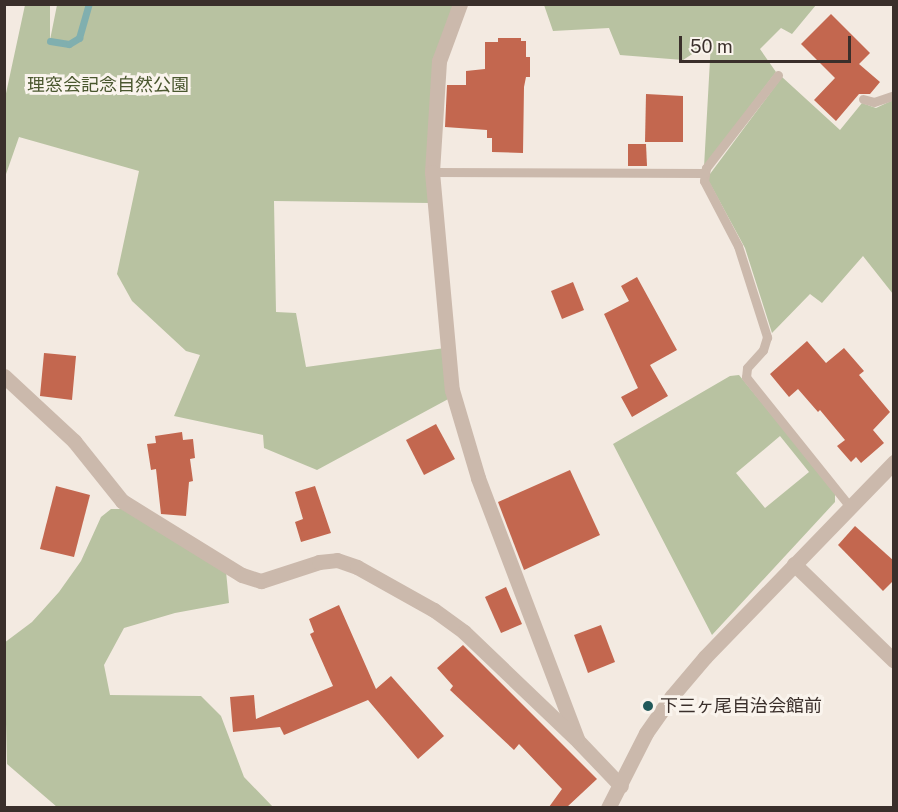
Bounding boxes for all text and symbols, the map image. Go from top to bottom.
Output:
scale bar [682,24,854,62]
text: 50 m [690,36,733,57]
park label: 理窓会記念自然公園 [27,74,189,96]
place label: 下三ヶ尾自治会館前 [660,695,822,717]
marker: 下三ヶ尾自治会館前 [641,699,655,713]

